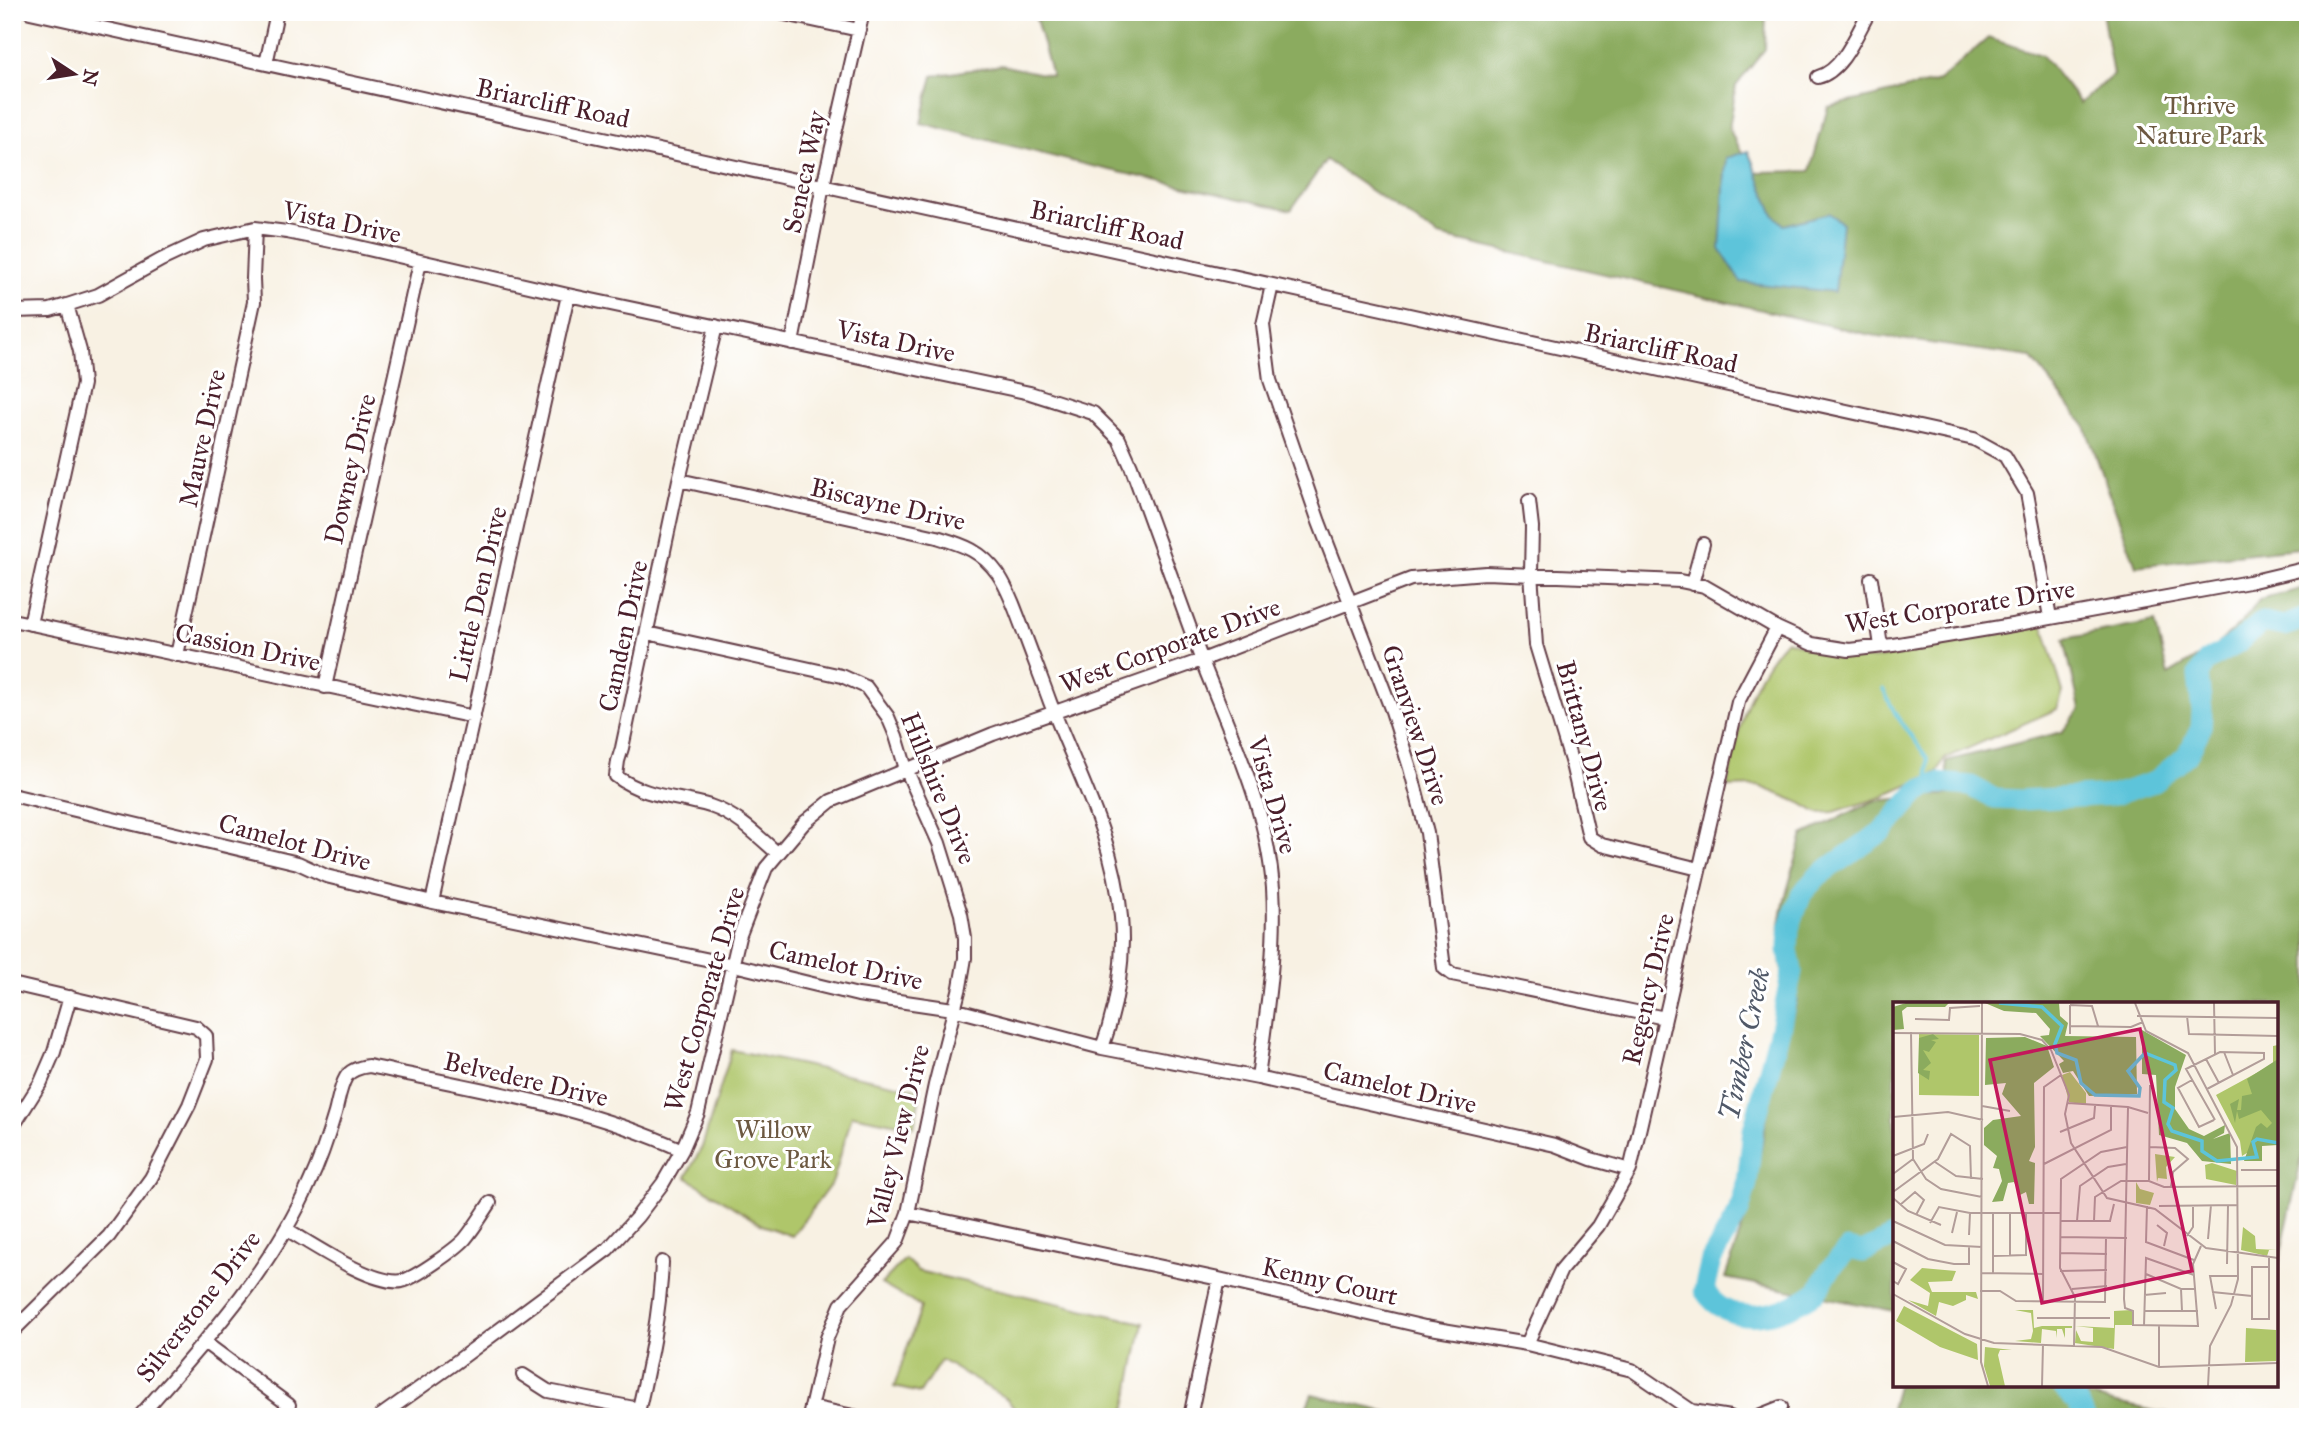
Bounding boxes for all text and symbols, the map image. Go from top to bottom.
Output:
north arrow [38,38,108,108]
text: N [77,67,103,88]
street label: Briarcliff Road [473,71,633,135]
park label: Thrive Nature Park [2136,89,2265,151]
street label: Seneca Way [775,107,833,236]
street label: Briarcliff Road [1027,193,1187,257]
street label: Vista Drive [279,194,404,250]
street label: Vista Drive [833,313,958,369]
street label: Briarcliff Road [1581,316,1741,380]
street label: Mauve Drive [172,366,232,510]
street label: Downey Drive [317,391,383,547]
street label: Biscayne Drive [807,471,969,537]
street label: Little Den Drive [442,503,514,685]
street label: Camden Drive [591,557,655,715]
street label: West Corporate Drive [1843,572,2077,640]
street label: West Corporate Drive [1055,590,1285,700]
street label: Cassion Drive [172,616,324,678]
street label: Granview Drive [1375,641,1457,809]
street label: Brittany Drive [1550,657,1621,815]
street label: Hillshire Drive [894,707,984,869]
street label: Vista Drive [1241,732,1305,858]
street label: Camelot Drive [215,806,375,878]
street label: West Corporate Drive [657,883,751,1115]
street label: Regency Drive [1615,910,1681,1068]
street label: Camelot Drive [766,933,926,997]
water label: Timber Creek [1711,964,1778,1124]
inset map [1893,1002,2278,1387]
street label: Valley View Drive [859,1041,936,1232]
street label: Belvedere Drive [441,1045,611,1113]
street label: Camelot Drive [1320,1054,1480,1120]
park label: Willow Grove Park [714,1113,833,1175]
street label: Silverstone Drive [129,1223,267,1388]
street label: Kenny Court [1259,1250,1401,1312]

